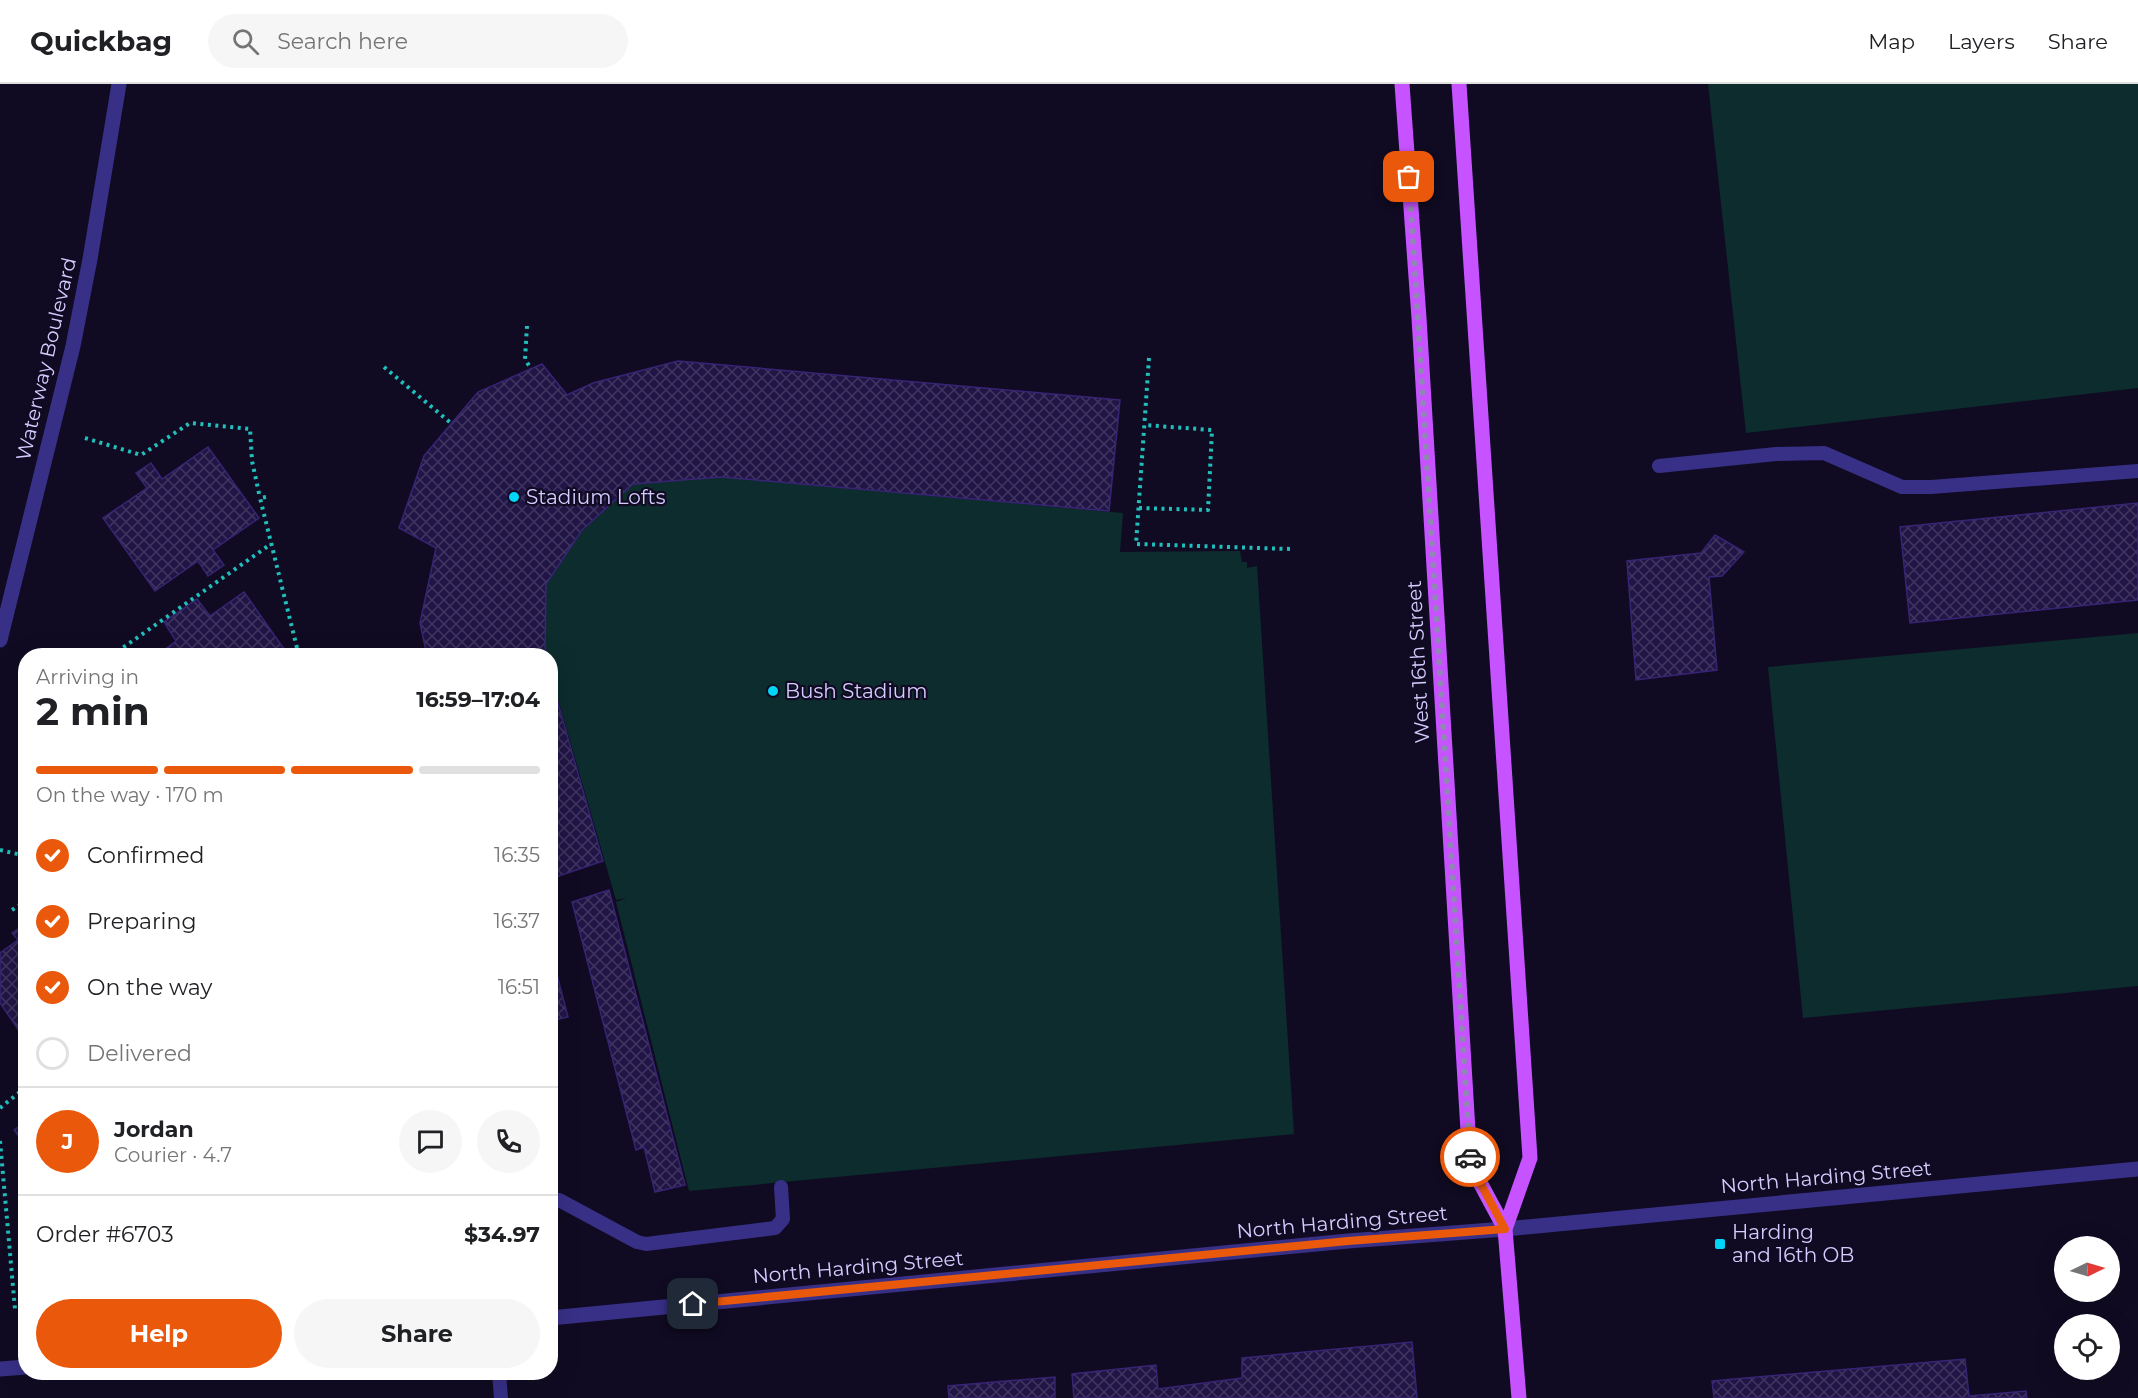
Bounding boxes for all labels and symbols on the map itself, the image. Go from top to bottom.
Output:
pin [1383,151,1434,202]
street label: Waterway Boulevard [11,255,81,463]
place label: Stadium Lofts [526,485,666,509]
marker: Stadium Lofts [507,490,521,504]
street label: West 16th Street [1402,580,1434,744]
place label: Bush Stadium [785,679,927,703]
marker: Bush Stadium [766,684,780,698]
courier [1440,1127,1500,1187]
street label: North Harding Street [1720,1156,1932,1198]
street label: North Harding Street [1236,1201,1448,1243]
place label: Harding and 16th OB [1732,1220,1854,1267]
north arrow [2054,1236,2120,1302]
marker: Harding and 16th OB [1713,1237,1727,1251]
street label: North Harding Street [752,1246,964,1288]
pin [667,1278,718,1329]

